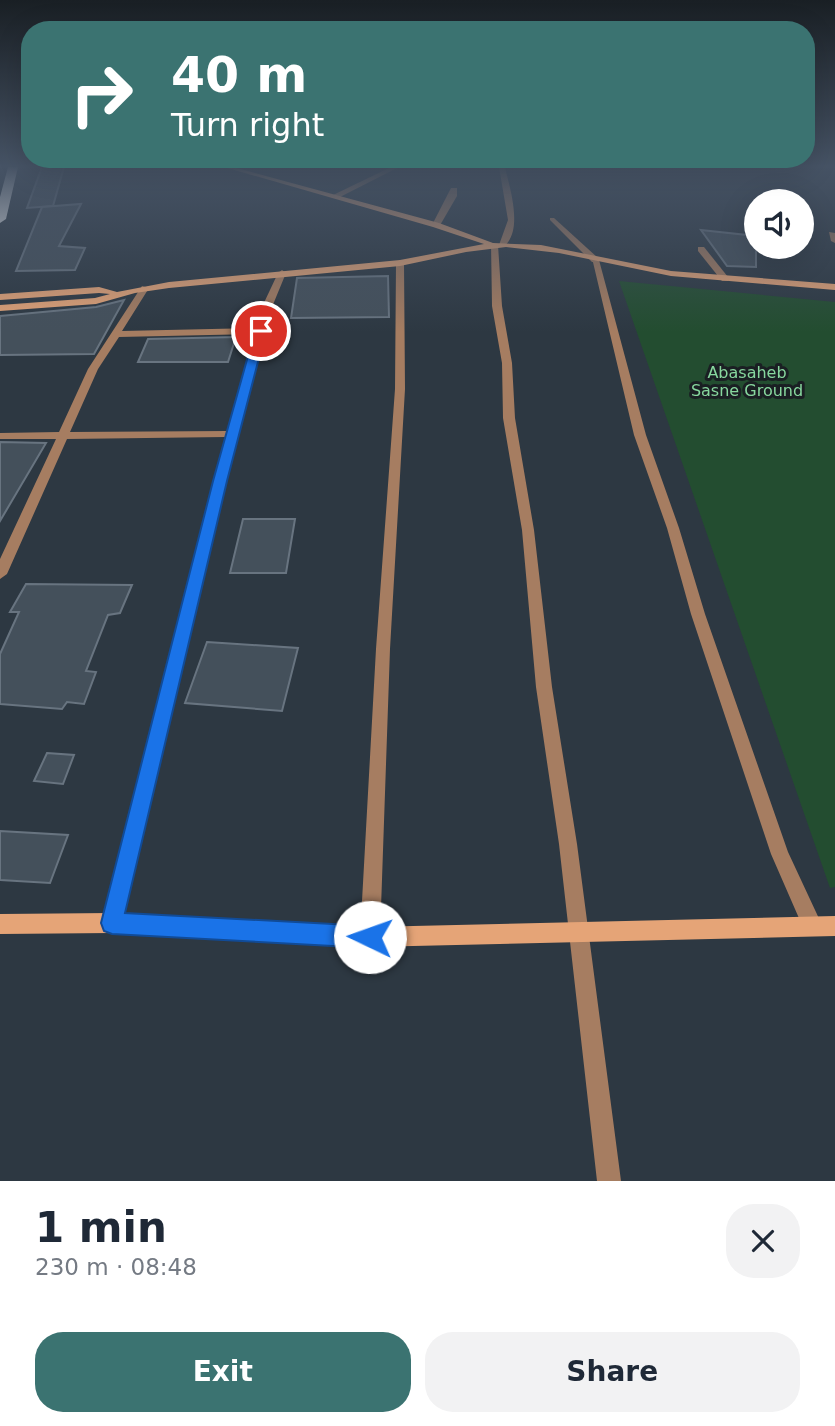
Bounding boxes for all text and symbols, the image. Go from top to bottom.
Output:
text: 40 m [171,47,307,104]
icon: right [56,49,147,140]
text: Turn right [171,106,324,144]
map controls [744,189,814,259]
button: sound [744,189,814,259]
pin [231,301,291,361]
icon: arrive [242,312,280,350]
park label: Abasaheb Sasne Ground [691,363,803,400]
position arrow [333,900,407,974]
text: 1 min [35,1203,167,1252]
button: close [726,1204,800,1278]
text: 230 m · 08:48 [35,1254,197,1280]
button: Exit [35,1332,411,1412]
button: Share [425,1332,800,1412]

